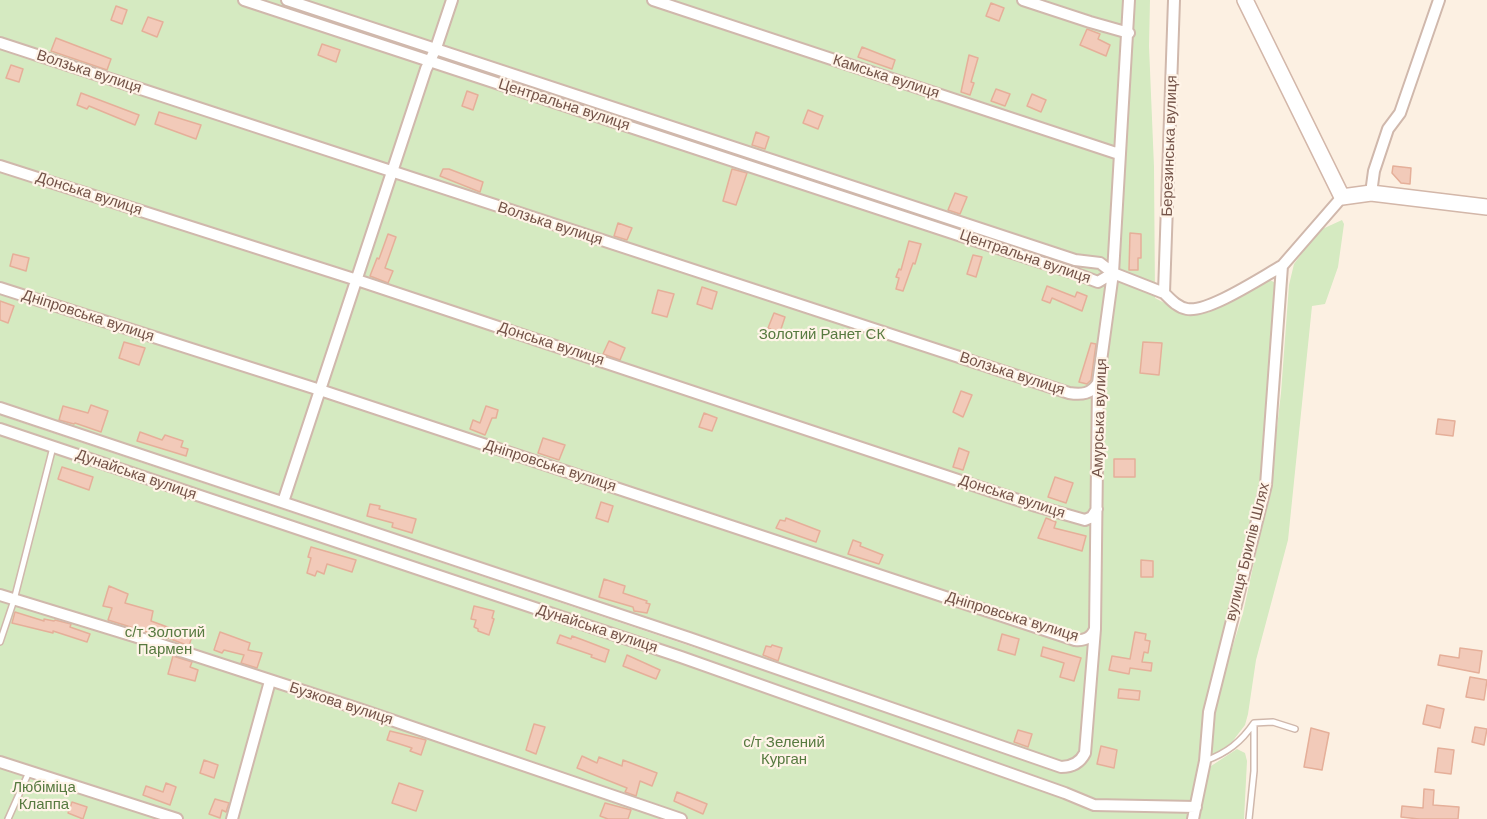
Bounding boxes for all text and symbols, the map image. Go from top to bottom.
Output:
street label: Волзька вулиця [34,47,144,97]
street label: Камська вулиця [831,51,941,103]
street label: Центральна вулиця [496,75,632,135]
street label: Березинська вулиця [1159,75,1181,217]
street label: Донська вулиця [34,168,144,220]
street label: Волзька вулиця [495,199,605,249]
street label: Центральна вулиця [957,226,1093,288]
street label: Дніпровська вулиця [20,286,156,346]
street label: Донська вулиця [496,318,606,370]
park label: Золотий Ранет СК [759,326,885,344]
street label: Волзька вулиця [957,349,1067,399]
street label: Амурська вулиця [1089,358,1111,478]
street label: Дніпровська вулиця [482,436,618,496]
street label: Дунайська вулиця [73,446,199,504]
street label: Донська вулиця [957,471,1067,523]
street label: вулиця Брилів Шлях [1222,481,1274,623]
street label: Дніпровська вулиця [944,588,1080,646]
street label: Дунайська вулиця [534,601,660,657]
park label: с/т Золотий Пармен [125,624,205,659]
street label: Бузкова вулиця [287,679,395,729]
park label: с/т Зелений Курган [743,734,825,769]
park label: Любіміца Клаппа [12,779,76,814]

